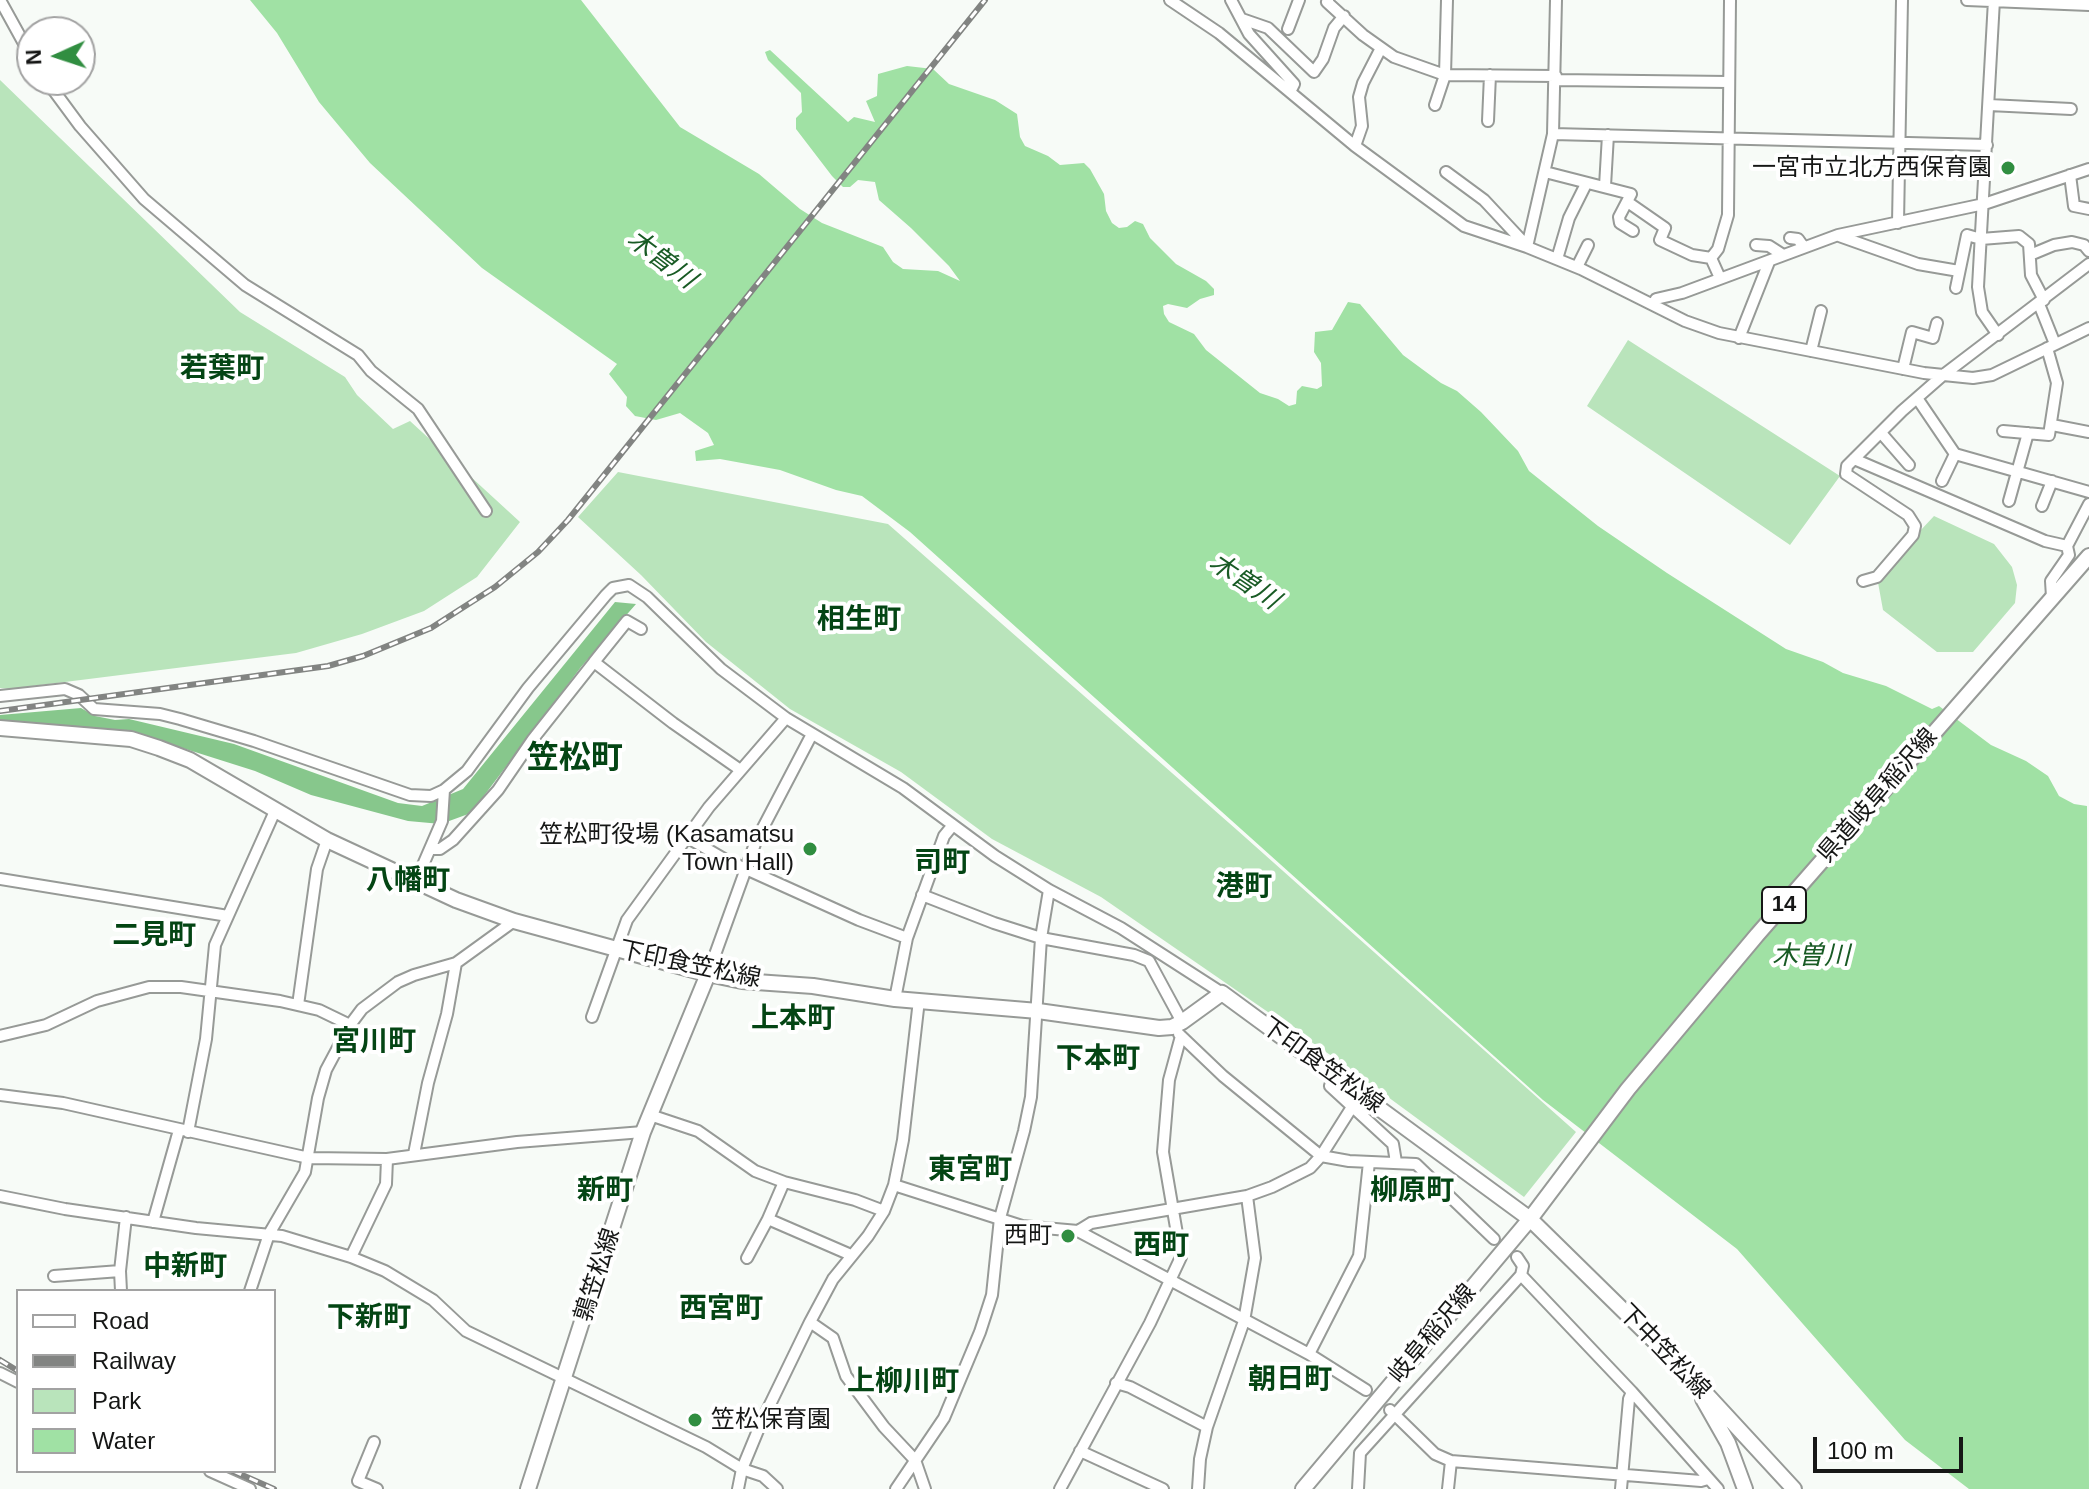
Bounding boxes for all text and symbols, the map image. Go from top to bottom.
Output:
north arrow [16,16,96,96]
text: N [21,49,46,66]
place label: 一宮市立北方西保育園 [1752,154,1992,182]
marker: 一宮市立北方西保育園 [1999,159,2017,177]
water label: 木曽川 [620,224,702,296]
district label: 若葉町 [180,352,264,386]
water label: 木曽川 [1203,547,1285,617]
district label: 相生町 [817,603,901,637]
street label: 県道岐阜稲沢線 [1812,723,1944,869]
district label: 笠松町 [527,740,623,778]
place label: 笠松町役場 (Kasamatsu Town Hall) [539,821,794,877]
marker: 笠松町役場 (Kasamatsu Town Hall) [801,840,819,858]
district label: 司町 [914,846,970,880]
district label: 八幡町 [366,864,450,898]
district label: 港町 [1216,870,1272,904]
road number: 14 [1762,887,1806,923]
district label: 二見町 [112,919,196,953]
street label: 下印食笠松線 [617,936,763,994]
water label: 木曽川 [1772,941,1850,973]
district label: 上本町 [751,1002,835,1036]
street label: 下印食笠松線 [1255,1012,1389,1120]
district label: 宮川町 [332,1025,416,1059]
district label: 下本町 [1056,1042,1140,1076]
district label: 東宮町 [928,1153,1012,1187]
district label: 新町 [577,1174,633,1208]
district label: 柳原町 [1370,1174,1454,1208]
place label: 西町 [1004,1222,1052,1250]
street label: 鶉笠松線 [569,1225,627,1325]
marker: 西町 [1059,1227,1077,1245]
district label: 西町 [1133,1229,1189,1263]
district label: 中新町 [143,1250,227,1284]
street label: 岐阜稲沢線 [1383,1279,1483,1389]
legend [16,1289,276,1473]
district label: 西宮町 [679,1292,763,1326]
street label: 下中笠松線 [1612,1299,1716,1405]
district label: 下新町 [327,1301,411,1335]
text: Road [92,1307,149,1334]
text: Railway [92,1347,176,1374]
district label: 朝日町 [1248,1363,1332,1397]
district label: 上柳川町 [847,1365,959,1399]
text: Park [92,1387,141,1414]
place label: 笠松保育園 [711,1406,831,1434]
marker: 笠松保育園 [686,1411,704,1429]
scale bar [1817,1421,1967,1471]
text: Water [92,1427,155,1454]
text: 100 m [1827,1437,1894,1464]

